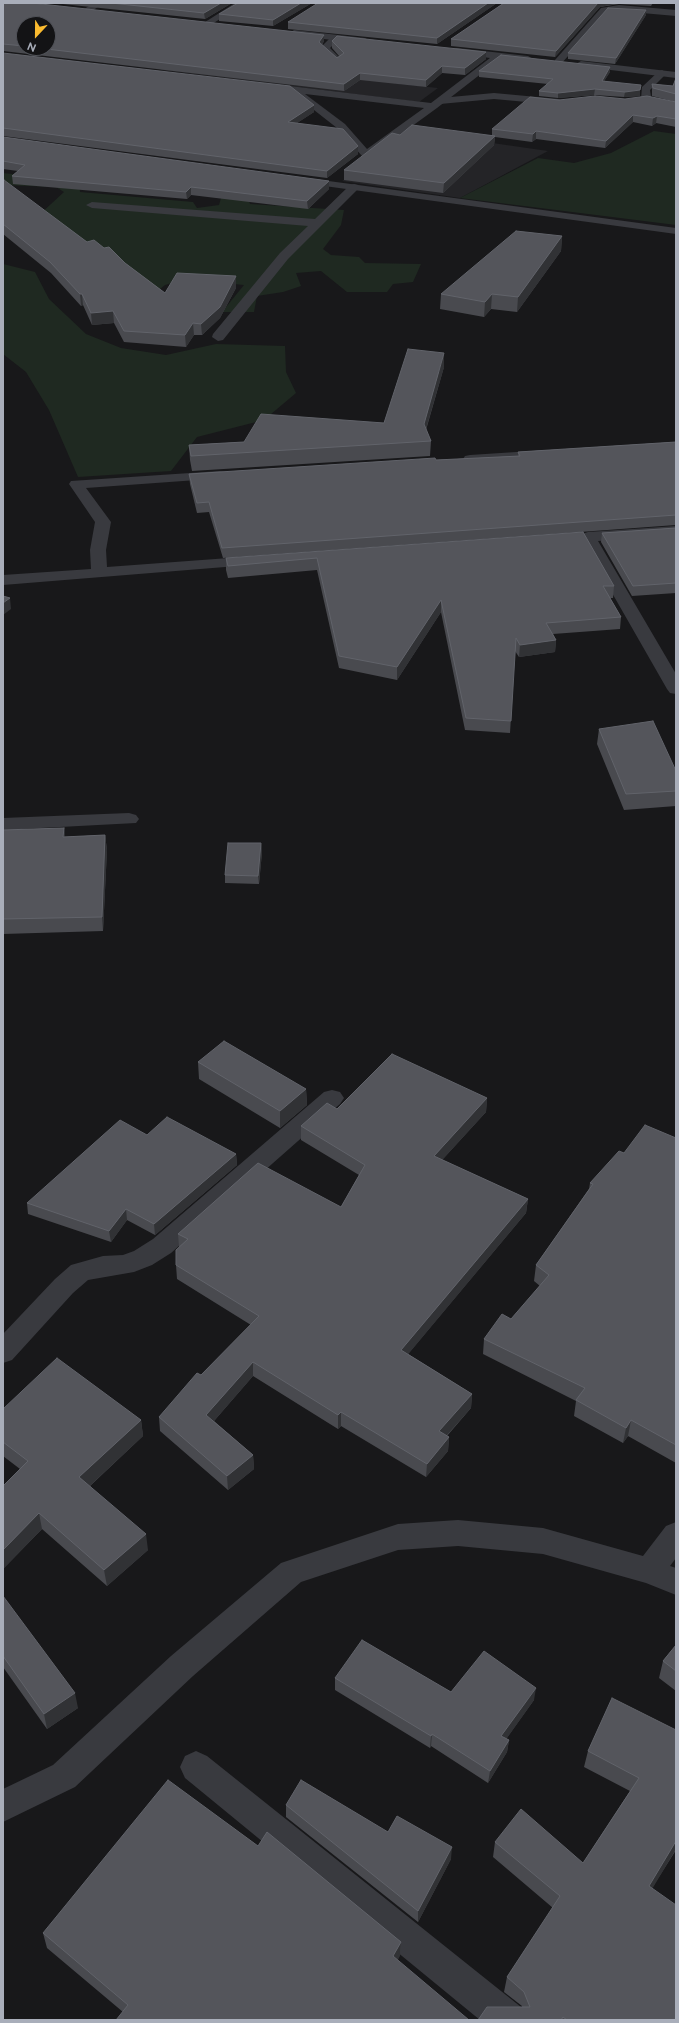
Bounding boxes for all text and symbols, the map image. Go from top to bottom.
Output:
north arrow [16,16,56,56]
text: N [25,39,38,54]

